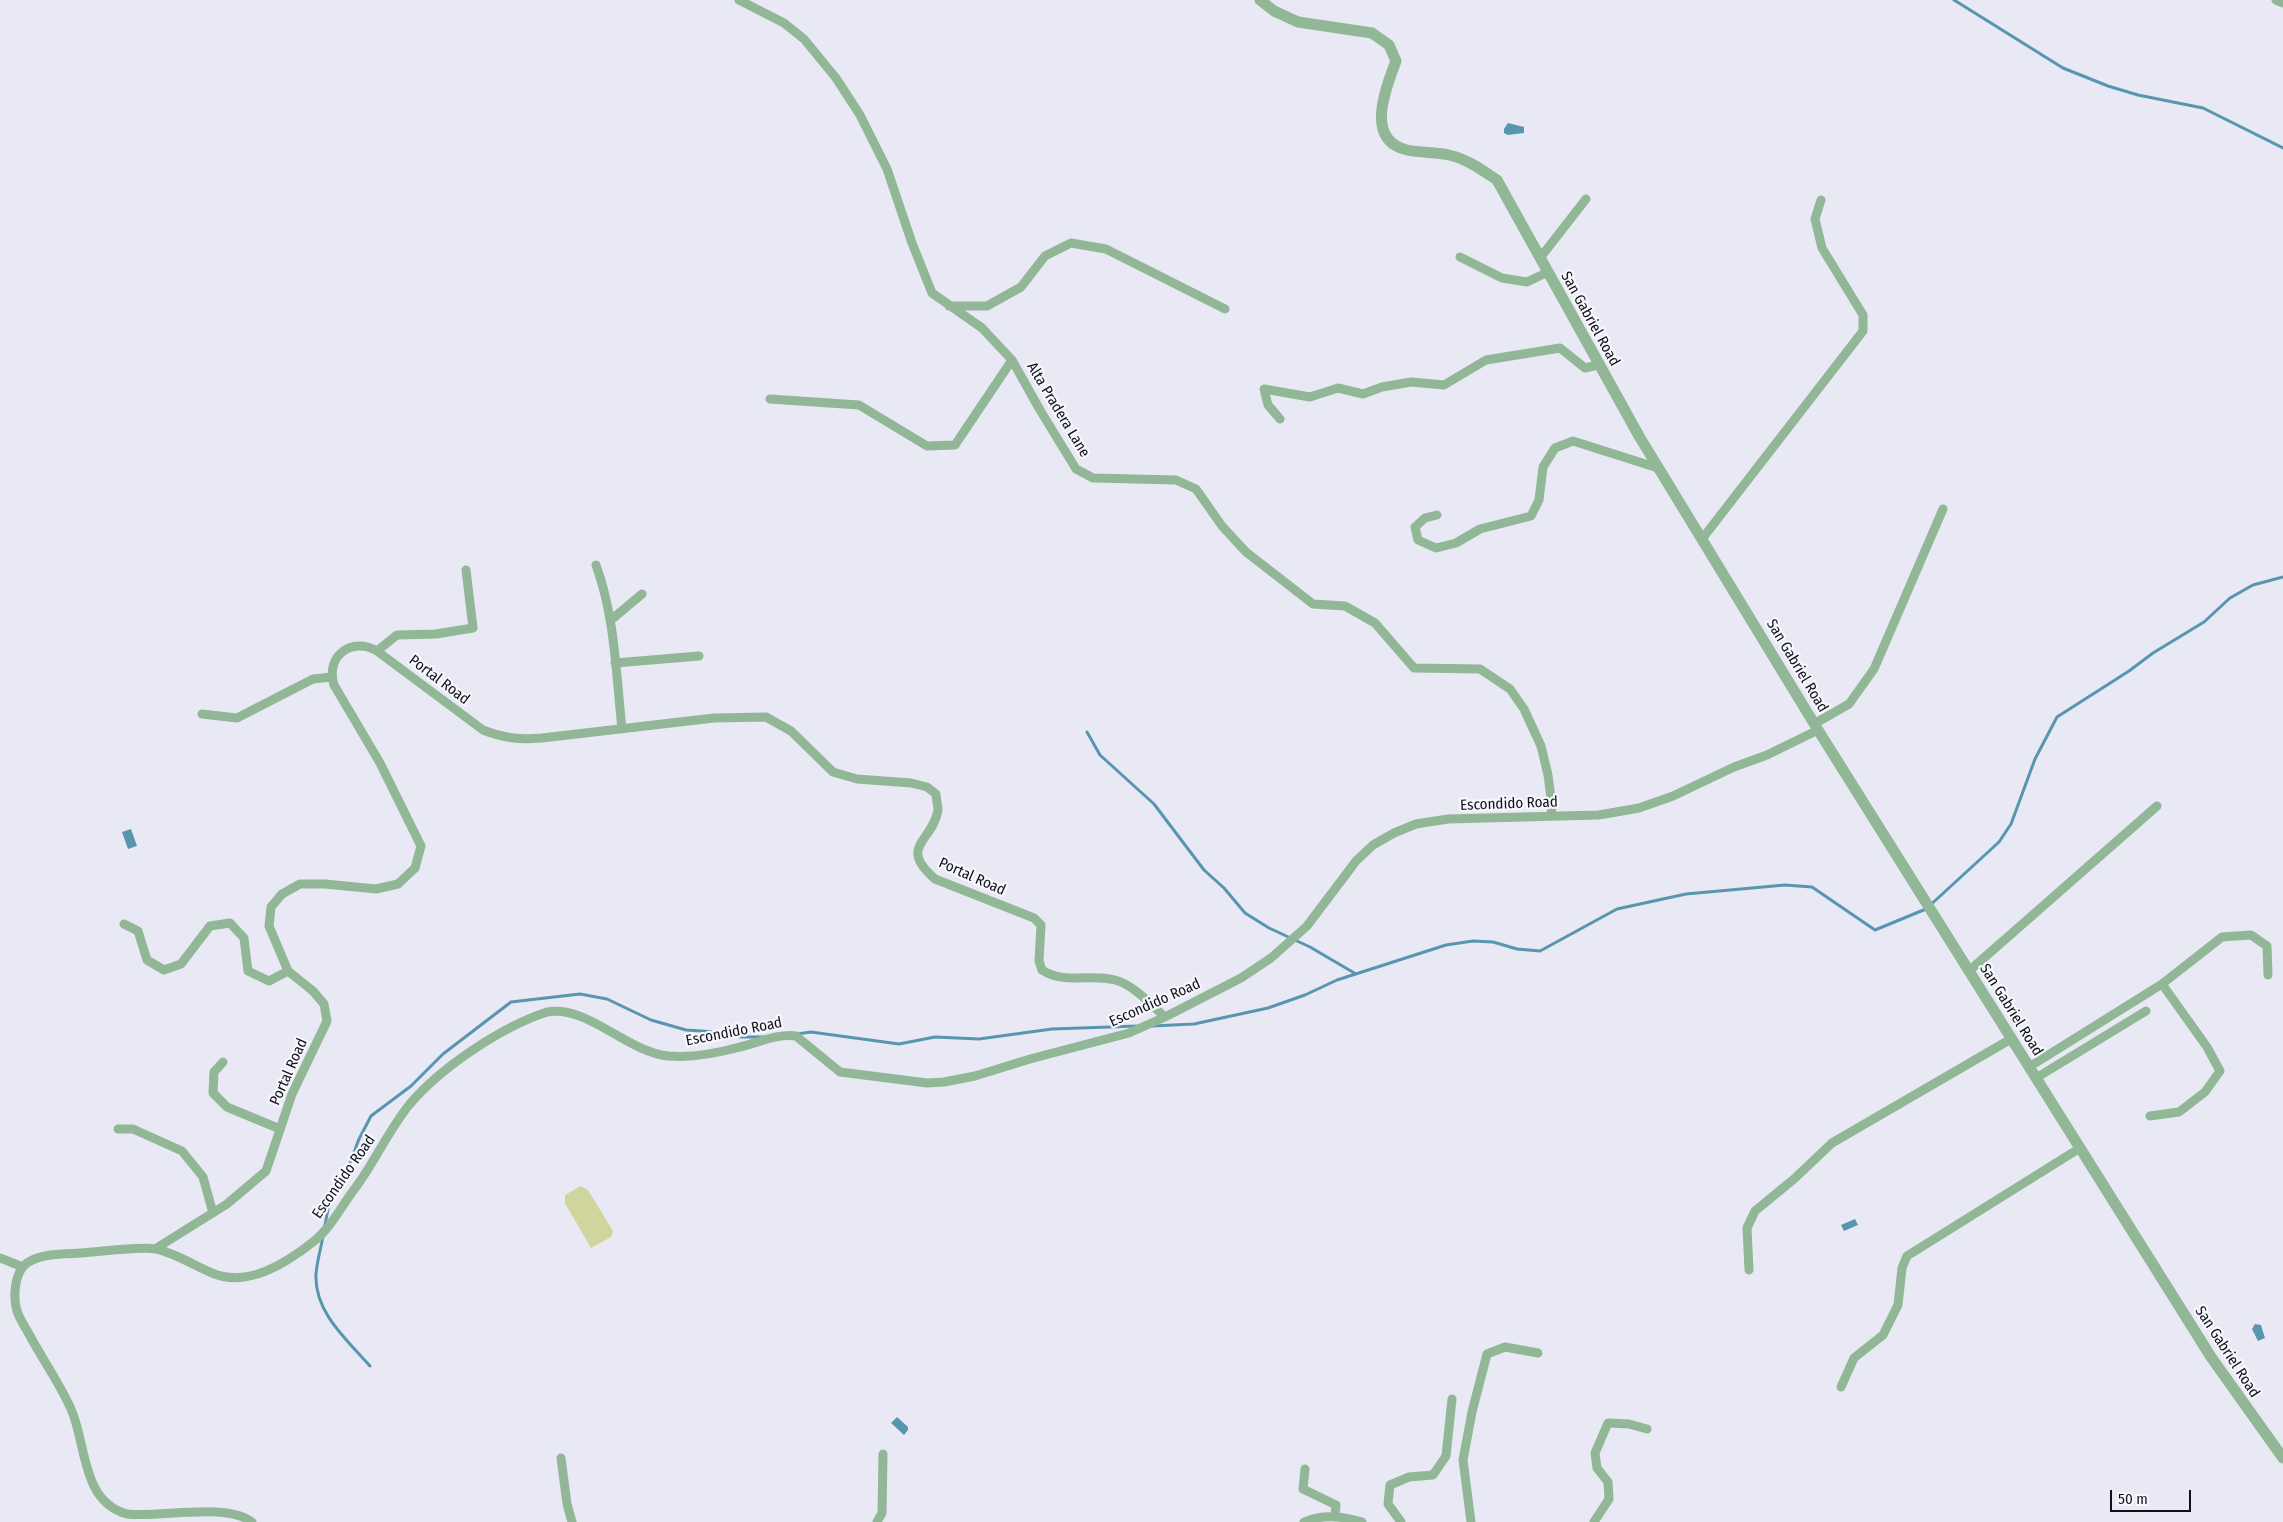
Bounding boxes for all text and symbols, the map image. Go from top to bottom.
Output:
street label: San Gabriel Road [1557,269,1623,369]
street label: Alta Pradera Lane [1023,359,1093,461]
street label: San Gabriel Road [1762,616,1832,716]
street label: Portal Road [405,651,473,709]
street label: Escondido Road [1460,793,1558,815]
street label: Portal Road [936,854,1008,900]
street label: San Gabriel Road [1976,961,2046,1059]
street label: Escondido Road [1107,975,1203,1031]
street label: Escondido Road [684,1014,784,1050]
street label: Portal Road [266,1036,312,1108]
street label: Escondido Road [309,1132,379,1222]
street label: San Gabriel Road [2191,1303,2263,1401]
scale bar [2113,1480,2194,1512]
text: 50 m [2118,1490,2148,1508]

